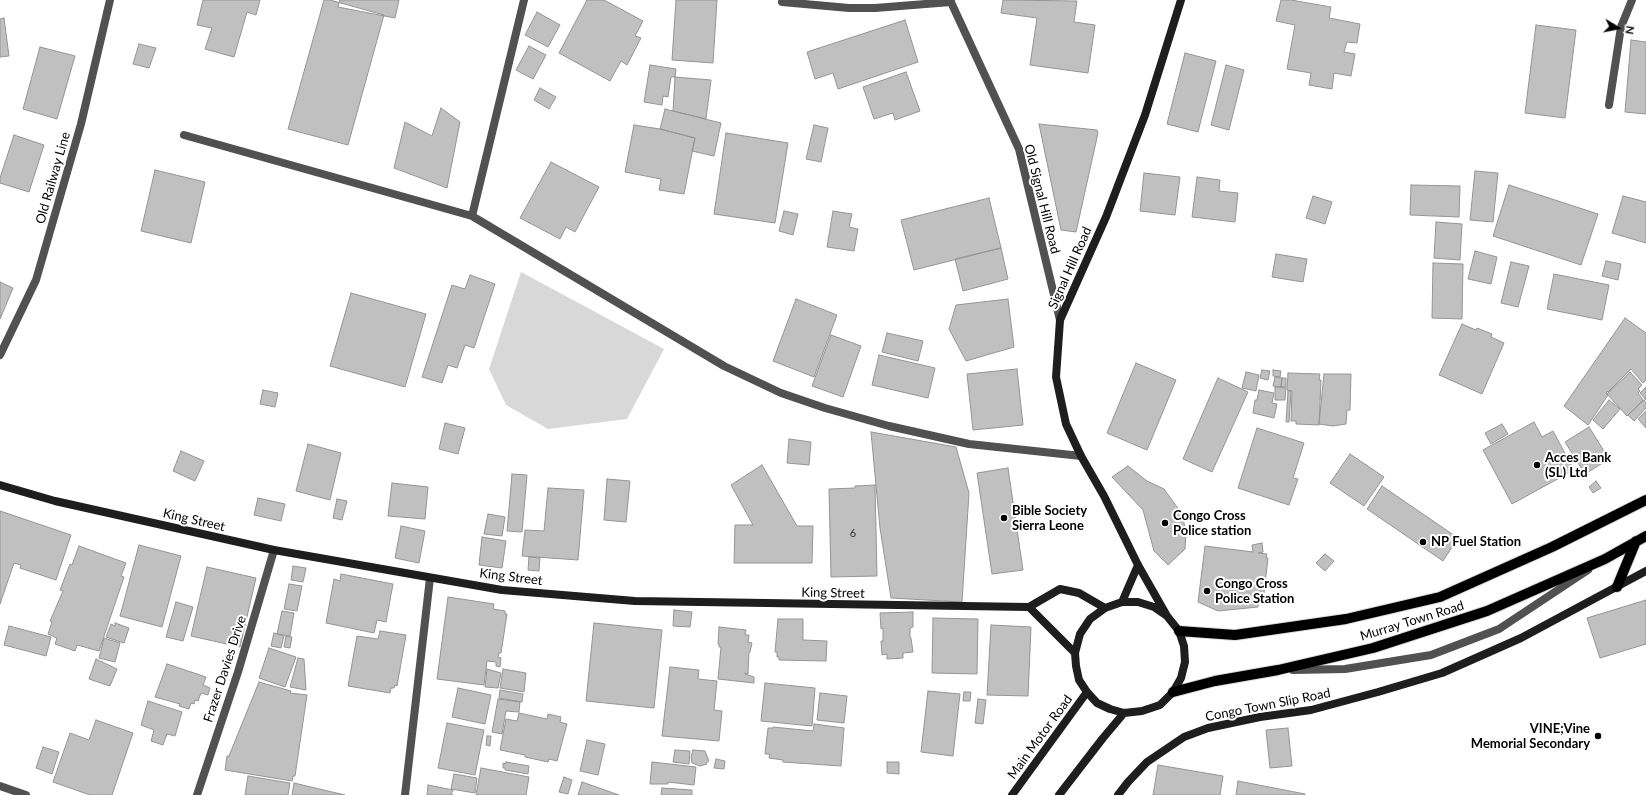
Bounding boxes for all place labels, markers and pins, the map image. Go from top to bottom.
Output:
place label: Acces Bank (SL) Ltd [1545,450,1611,481]
marker: Acces Bank (SL) Ltd [1532,460,1542,470]
place label: Bible Society Sierra Leone [1012,503,1087,534]
place label: Congo Cross Police station [1173,508,1251,539]
marker: Bible Society Sierra Leone [999,513,1009,523]
marker: Congo Cross Police station [1160,518,1170,528]
place label: NP Fuel Station [1431,534,1521,550]
marker: NP Fuel Station [1418,537,1428,547]
place label: Congo Cross Police Station [1215,576,1294,607]
marker: Congo Cross Police Station [1202,586,1212,596]
place label: VINE;Vine Memorial Secondary [1471,721,1590,752]
marker: VINE;Vine Memorial Secondary [1593,731,1603,741]

